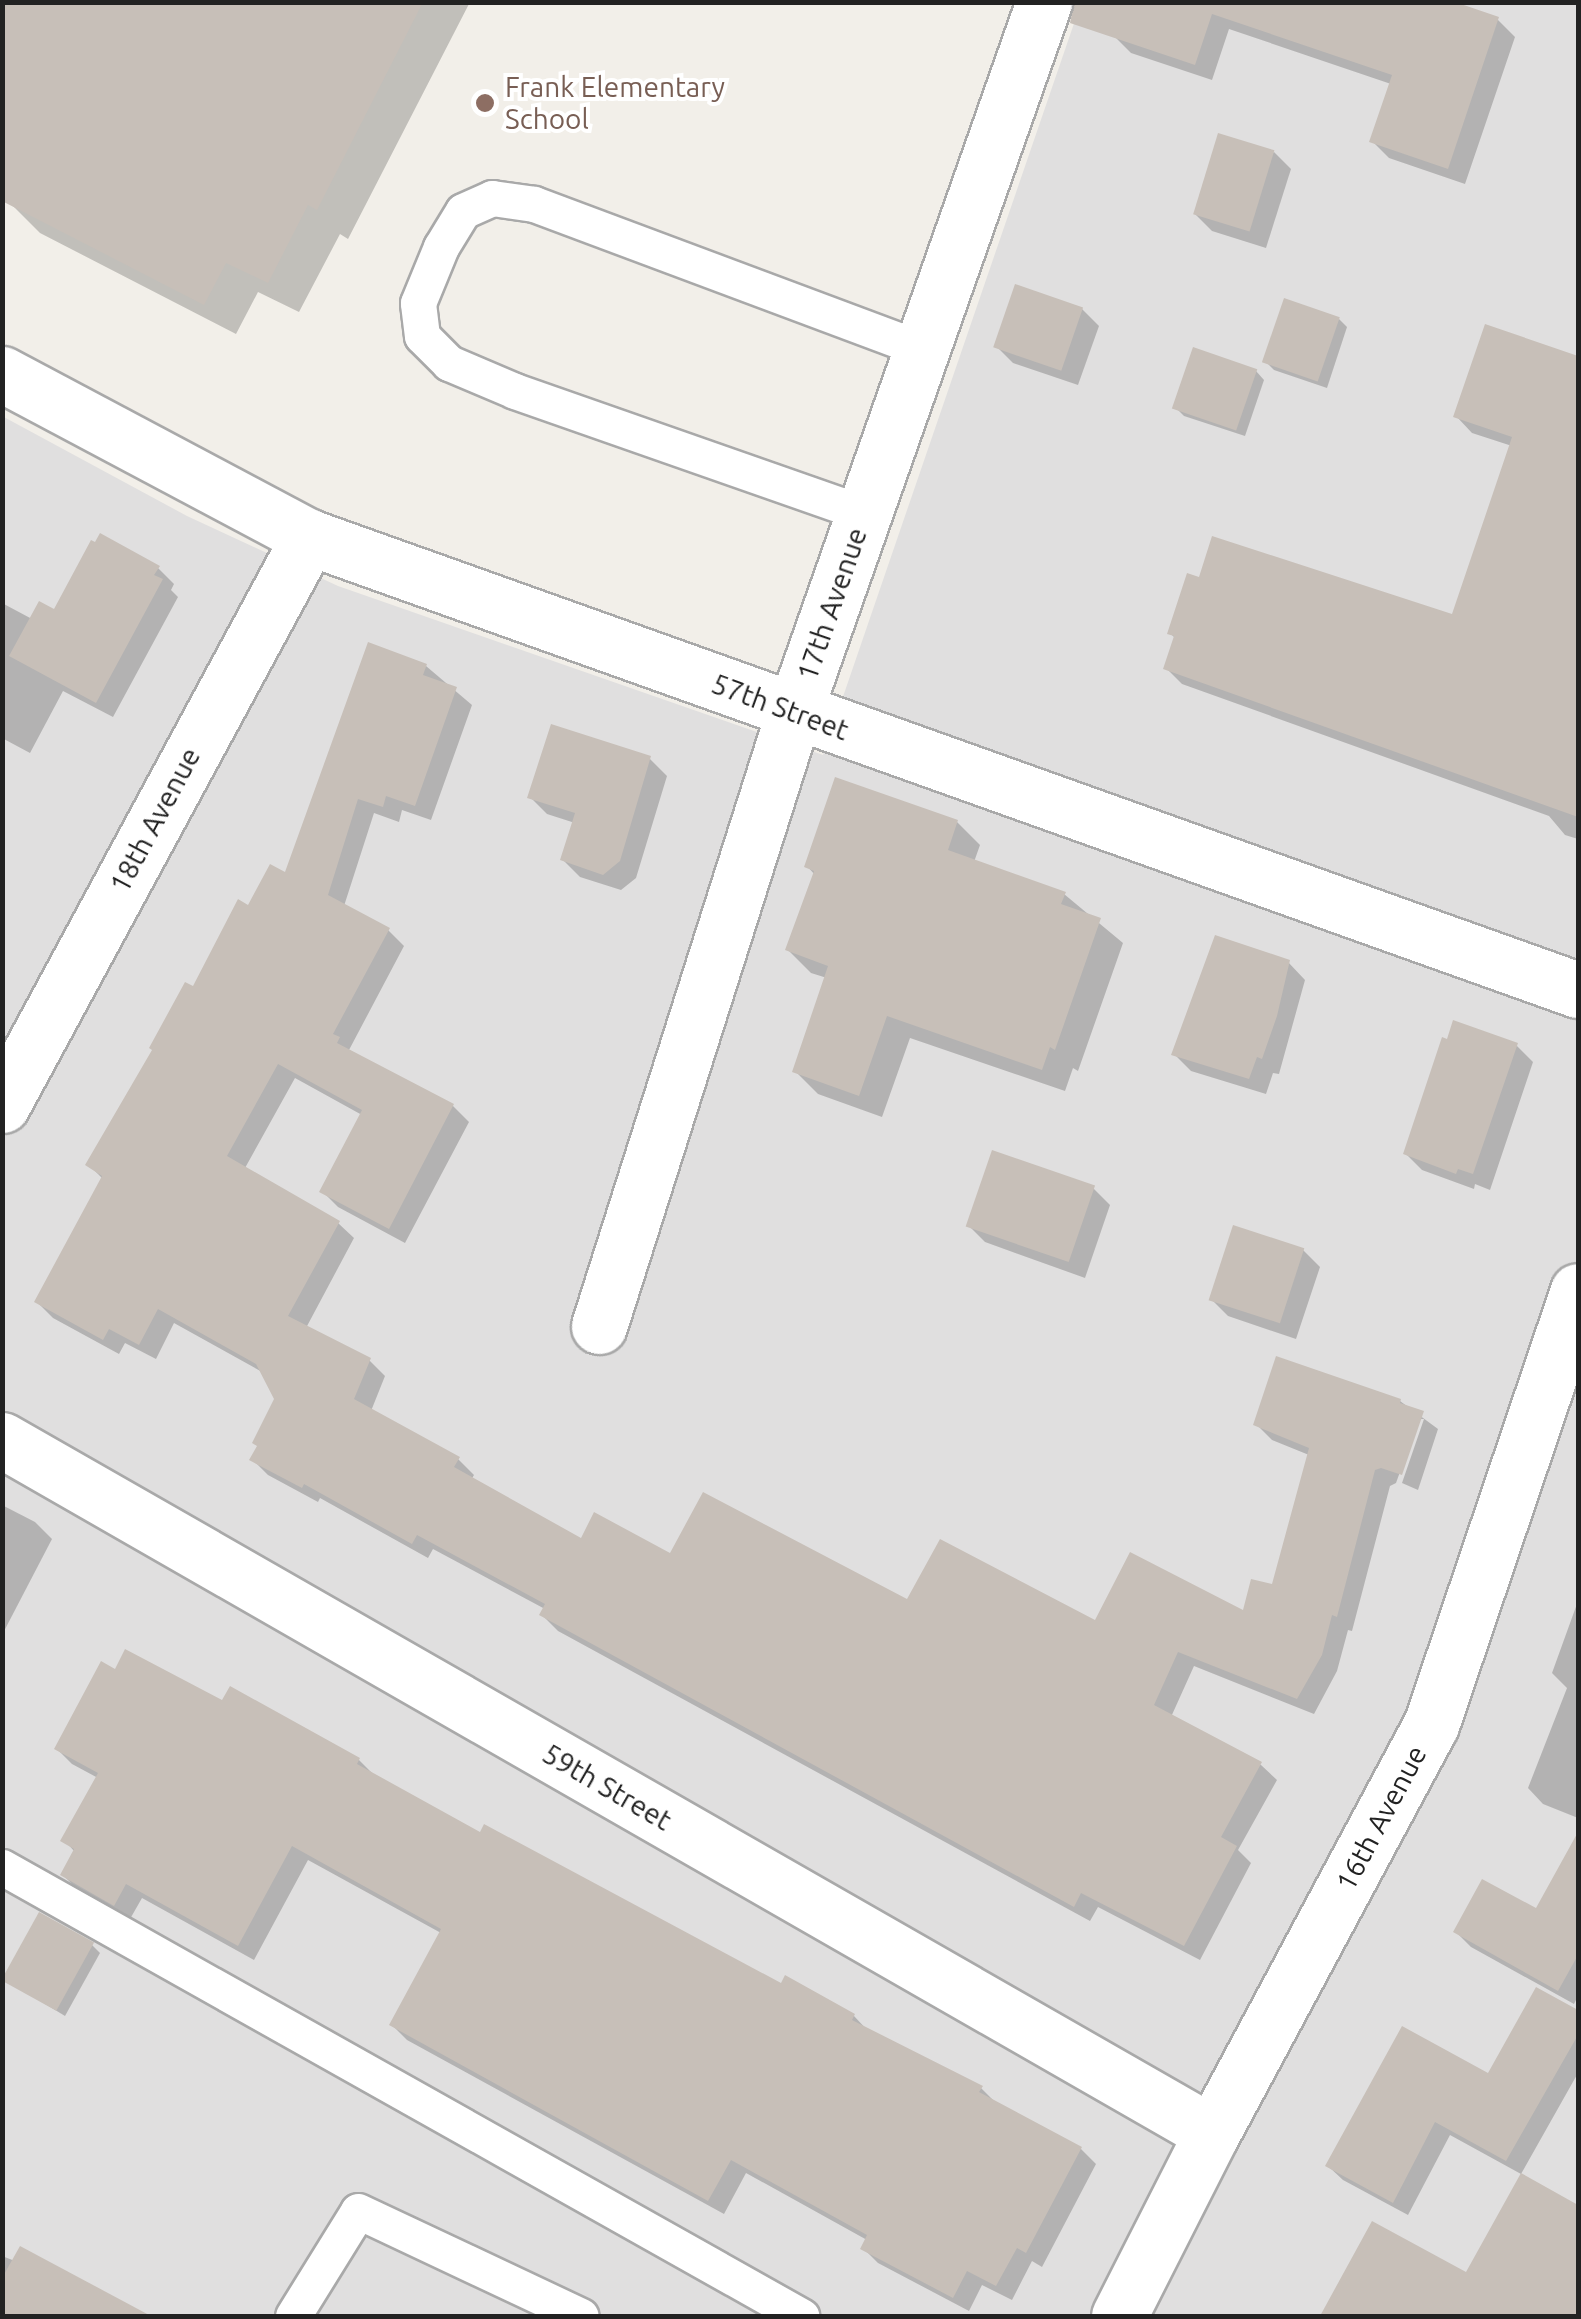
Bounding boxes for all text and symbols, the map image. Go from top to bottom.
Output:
place label: Frank Elementary School [505,70,725,136]
marker: Frank Elementary School [474,92,496,114]
street label: 17th Avenue [790,523,874,685]
street label: 57th Street [707,667,853,747]
street label: 18th Avenue [103,742,207,898]
street label: 59th Street [537,1737,677,1837]
street label: 16th Avenue [1329,1740,1433,1896]

